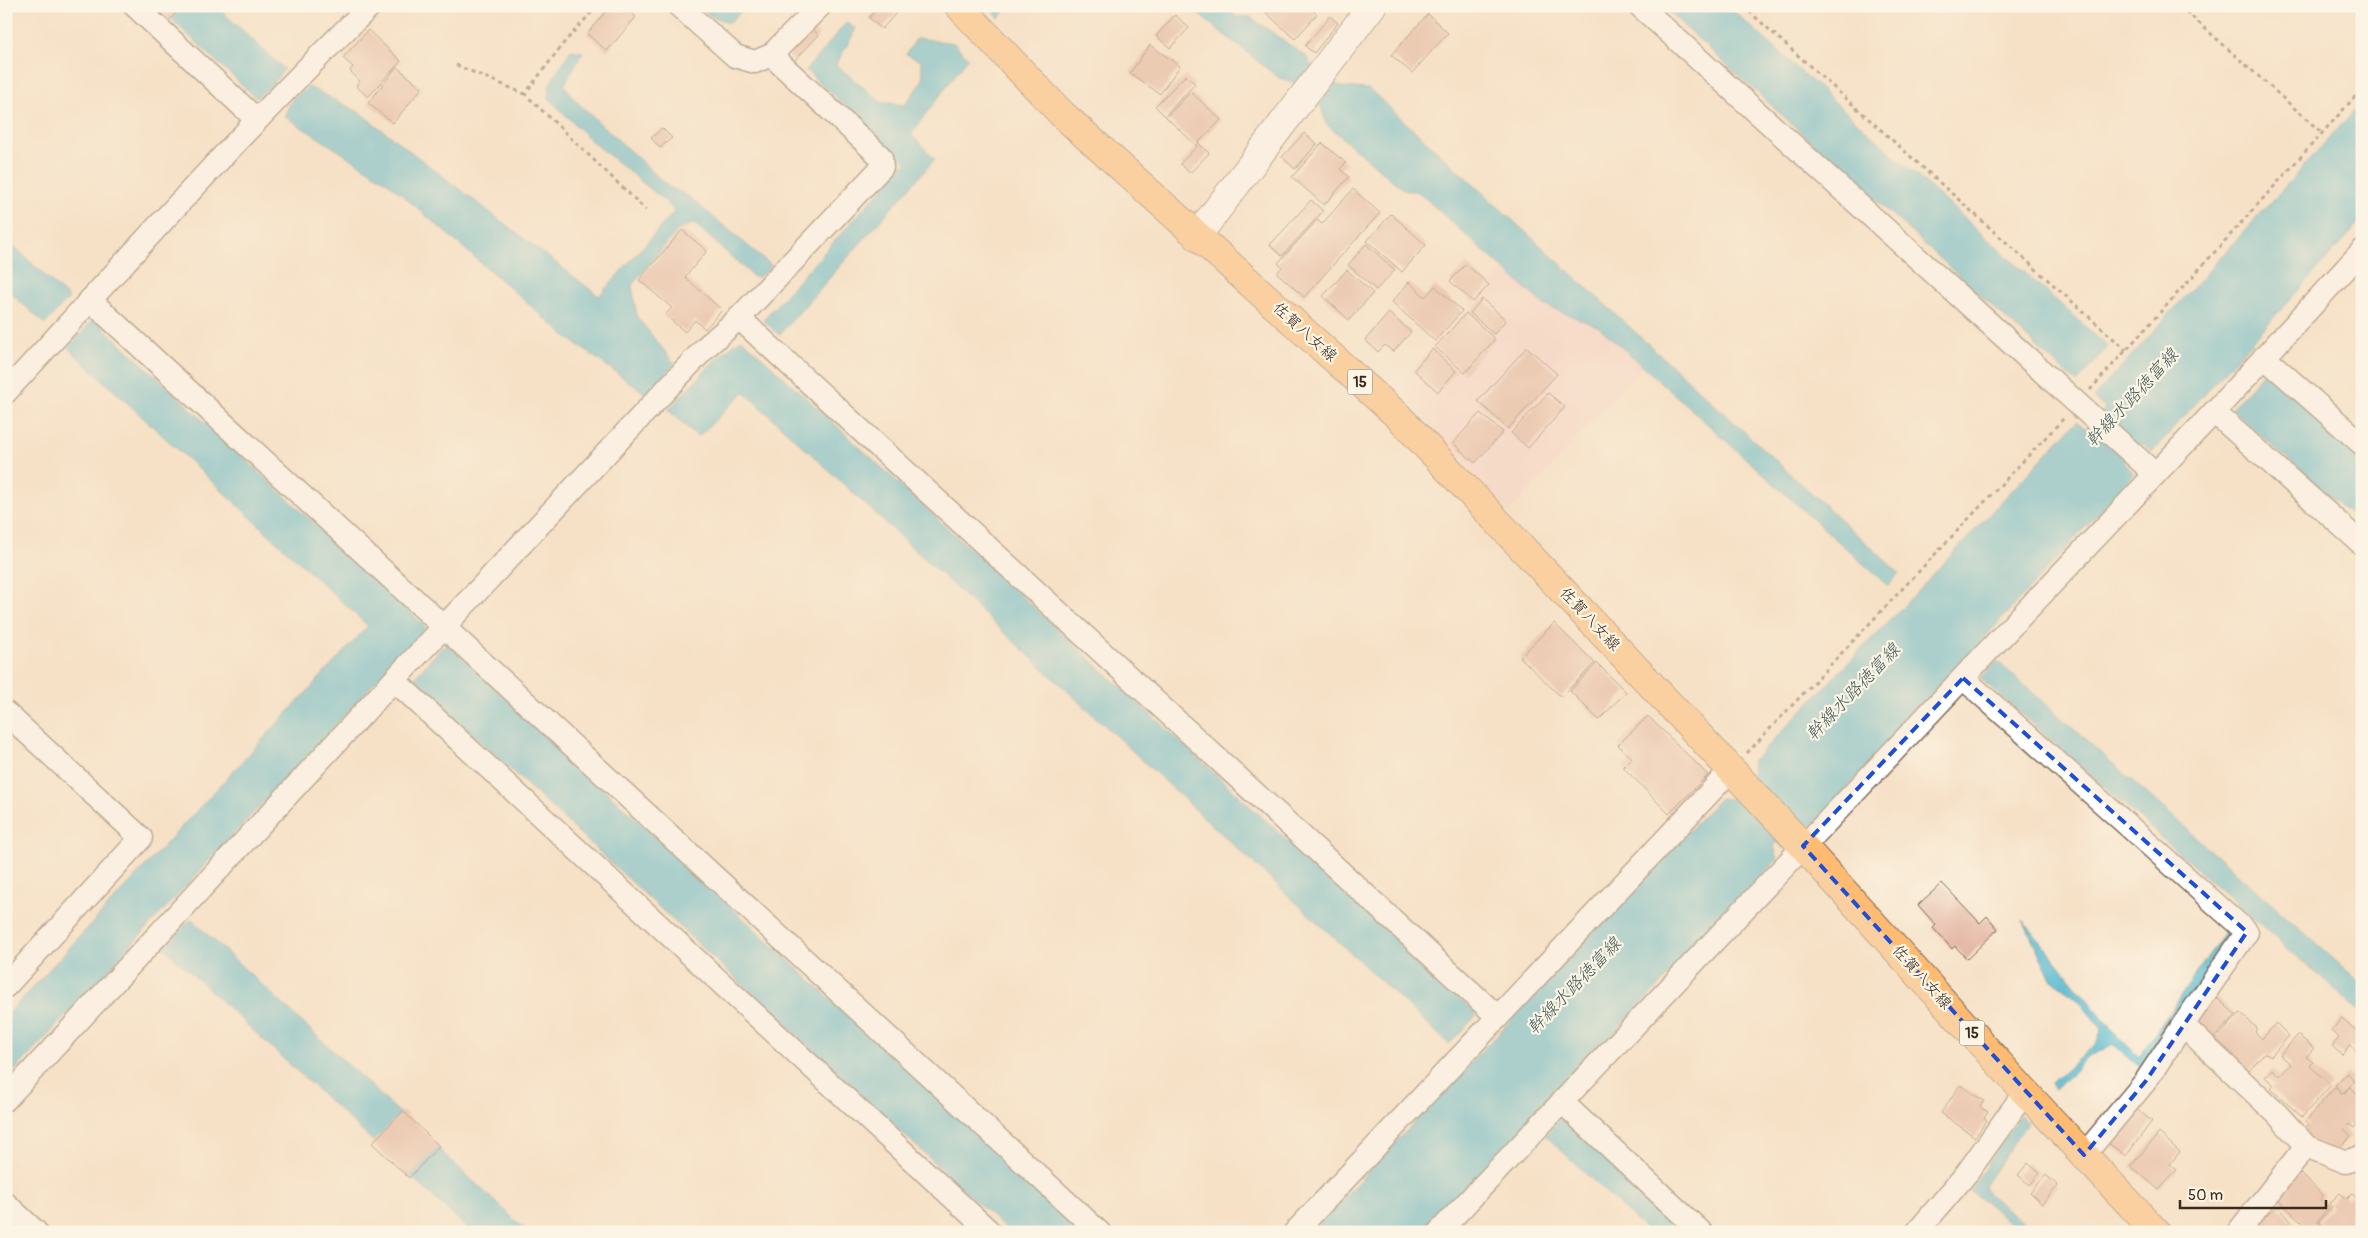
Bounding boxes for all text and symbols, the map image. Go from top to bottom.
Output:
street label: 佐賀八女線 [1269,298,1341,366]
water label: 幹線水路徳富線 [2081,343,2184,452]
road number: 15 [1348,370,1372,394]
street label: 佐賀八女線 [1555,583,1625,655]
water label: 幹線水路徳富線 [1801,638,1906,745]
water label: 幹線水路徳富線 [1522,932,1627,1039]
street label: 佐賀八女線 [1888,941,1956,1013]
road number: 15 [1960,1020,1984,1046]
scale bar [2180,1178,2327,1210]
text: 50 m [2188,1186,2223,1205]

